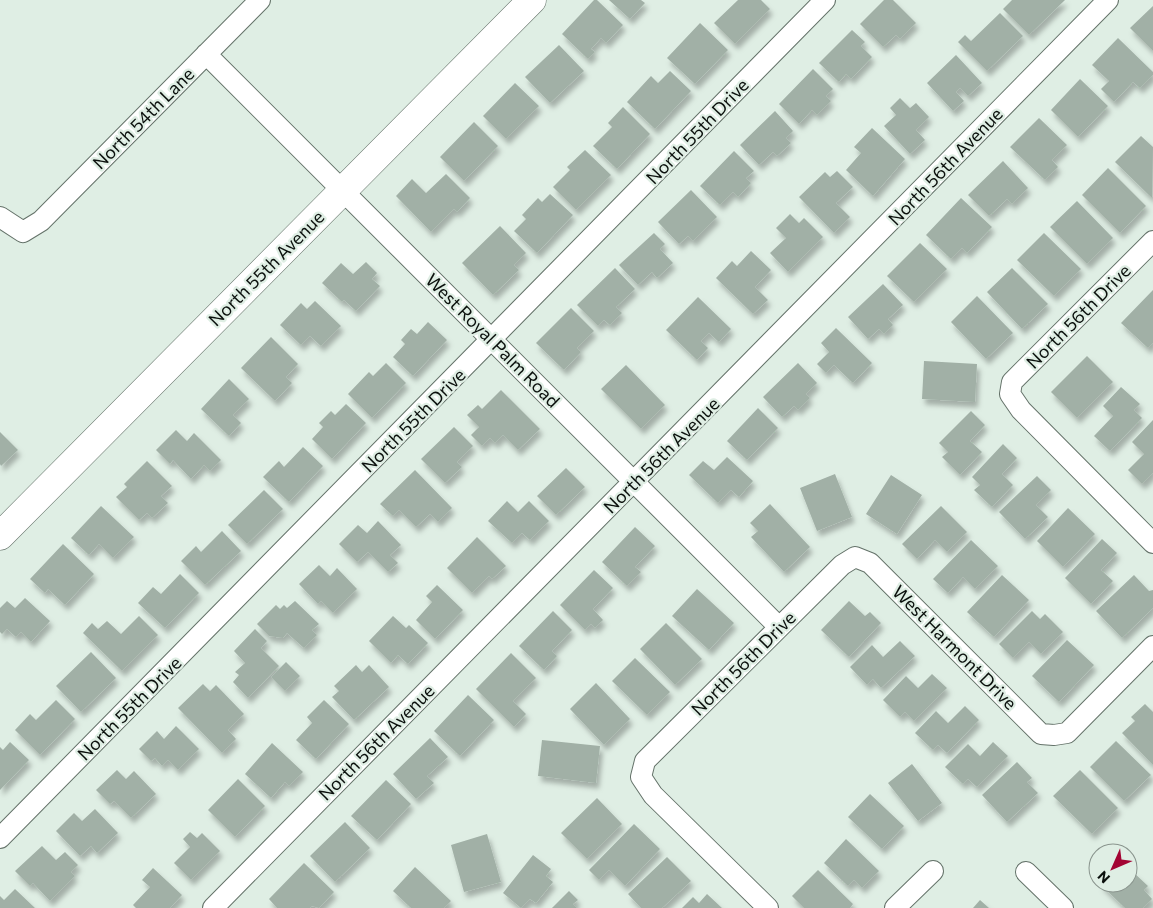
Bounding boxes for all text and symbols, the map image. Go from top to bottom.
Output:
street label: North 54th Lane [88,63,198,173]
street label: North 55th Drive [641,74,753,188]
street label: North 56th Avenue [883,103,1007,229]
street label: North 55th Avenue [204,206,328,330]
street label: North 56th Drive [1021,259,1135,373]
street label: West Royal Palm Road [421,268,565,412]
street label: North 55th Drive [356,363,470,477]
street label: North 56th Avenue [598,392,724,518]
street label: West Harmont Drive [888,580,1022,714]
street label: North 56th Drive [686,606,800,720]
street label: North 55th Drive [72,651,186,765]
street label: North 56th Avenue [313,679,439,805]
north arrow [1088,843,1138,893]
text: N [1094,868,1113,887]

